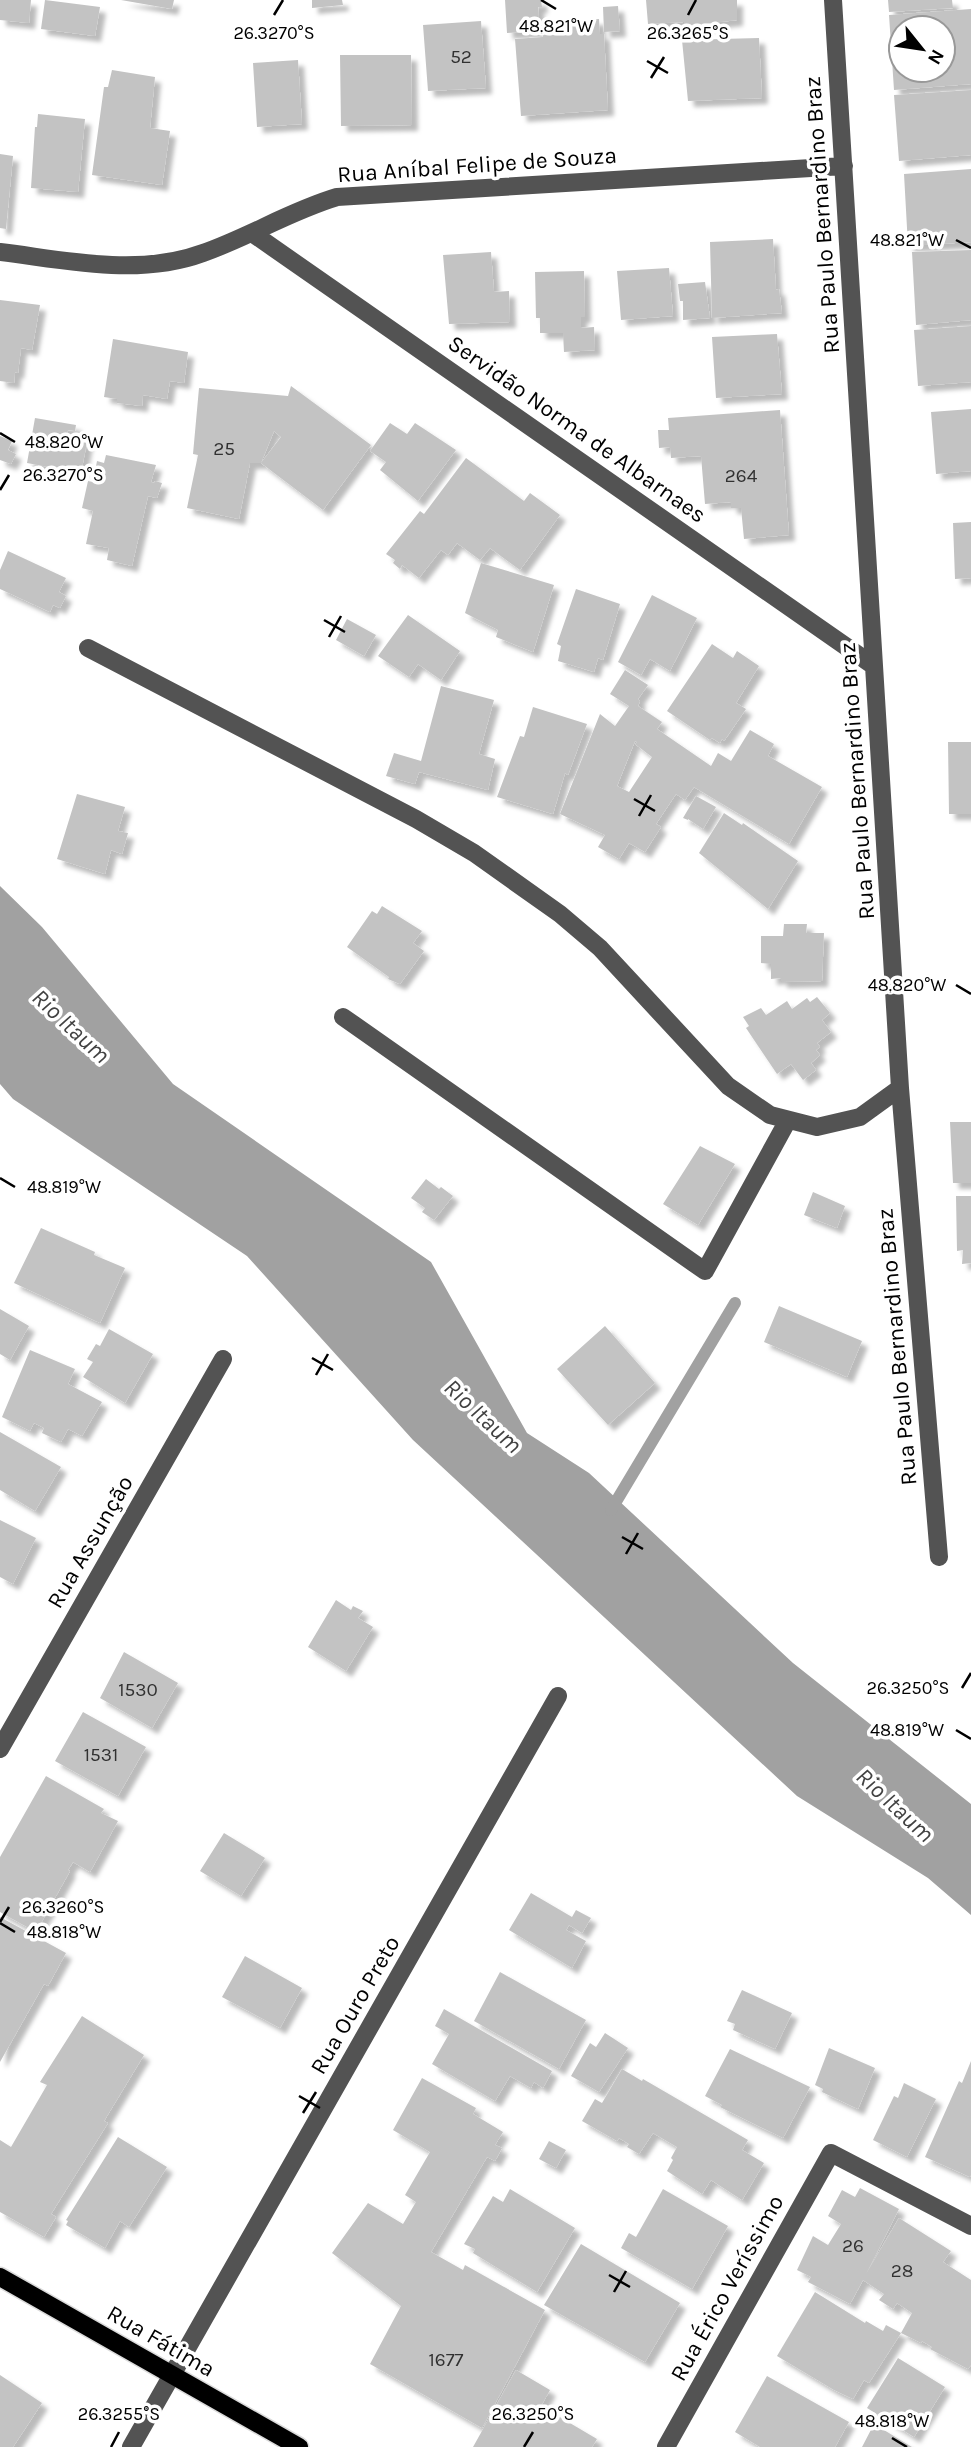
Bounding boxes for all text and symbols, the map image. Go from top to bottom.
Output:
north arrow [887,14,957,84]
text: 48.821°W [519,15,593,37]
text: 26.3270°S [233,22,315,44]
text: 26.3265°S [647,22,729,44]
house number: 52 [450,46,472,68]
text: N [923,46,949,68]
street label: Rua Paulo Bernardino Braz [799,76,845,354]
street label: Rua Aníbal Felipe de Souza [336,142,618,188]
text: 48.821°W [870,229,944,251]
street label: Servidão Norma de Albarnaes [443,329,711,529]
text: 48.820°W [25,431,103,453]
house number: 25 [213,438,235,460]
text: 26.3270°S [22,464,104,486]
house number: 264 [725,465,758,487]
street label: Rua Paulo Bernardino Braz [834,642,880,920]
text: 48.820°W [868,974,946,996]
water label: Rio Itaum [26,983,116,1069]
text: 48.819°W [27,1176,101,1198]
street label: Rua Paulo Bernardino Braz [871,1207,923,1487]
water label: Rio Itaum [438,1373,528,1459]
street label: Rua Assunção [41,1471,139,1613]
text: 26.3250°S [867,1677,949,1699]
house number: 1530 [118,1679,158,1701]
text: 48.819°W [870,1719,944,1741]
house number: 1531 [84,1744,118,1766]
water label: Rio Itaum [850,1762,940,1848]
text: 26.3260°S [21,1896,105,1918]
text: 48.818°W [27,1921,101,1943]
street label: Rua Ouro Preto [304,1931,406,2079]
street label: Rua Érico Veríssimo [665,2190,789,2386]
house number: 26 [842,2235,864,2257]
house number: 28 [891,2260,913,2282]
street label: Rua Fátima [102,2299,220,2383]
house number: 1677 [429,2349,464,2371]
text: 26.3255°S [78,2403,160,2425]
text: 26.3250°S [492,2403,574,2425]
text: 48.818°W [855,2410,929,2432]

